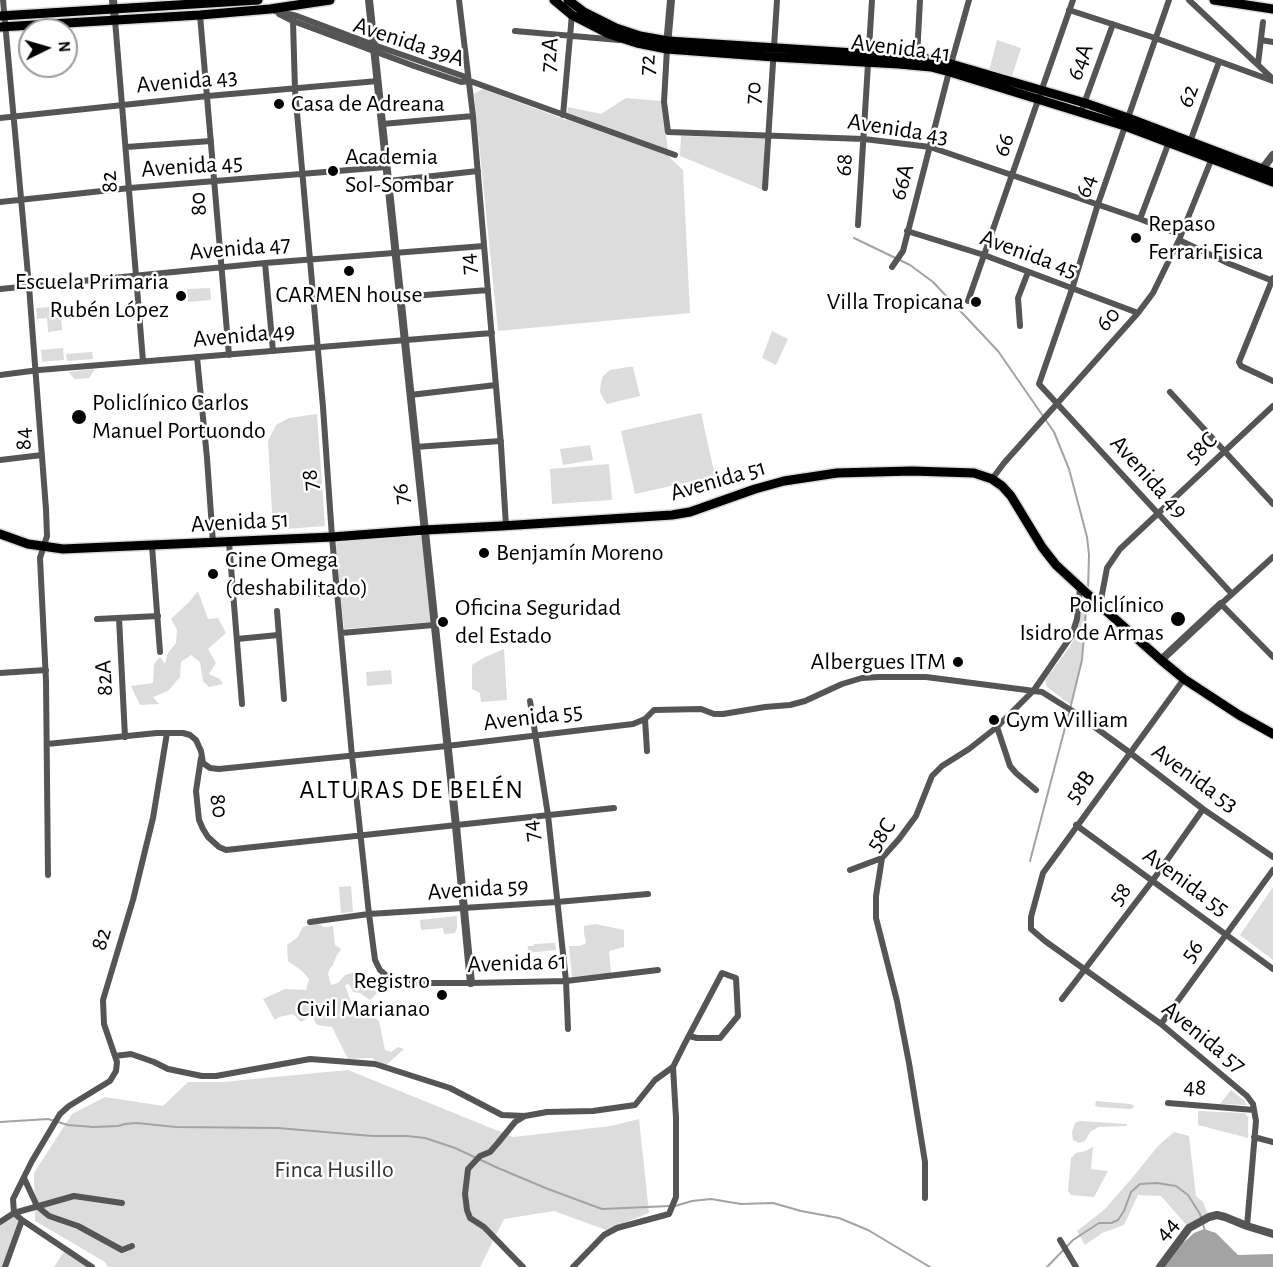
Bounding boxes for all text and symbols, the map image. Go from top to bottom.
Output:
street label: Avenida 39A [350,11,468,73]
north arrow [18,18,78,78]
street label: Avenida 41 [850,28,952,68]
street label: 72A [533,36,565,74]
text: N [55,40,72,53]
street label: 64A [1060,40,1100,84]
street label: 72 [632,54,662,76]
street label: Avenida 43 [135,62,239,100]
street label: 70 [738,81,768,105]
street label: 62 [1171,81,1205,111]
place label: Casa de Adreana [291,90,445,118]
marker: Casa de Adreana [272,97,286,111]
street label: Avenida 43 [846,107,950,151]
street label: 66 [987,130,1021,160]
place label: Academia Sol-Sombar [345,143,453,199]
street label: Avenida 45 [140,148,244,184]
street label: 68 [829,153,859,177]
street label: 66A [883,161,921,203]
marker: Academia Sol-Sombar [326,164,340,178]
street label: 82 [94,170,124,194]
street label: 64 [1069,171,1103,201]
street label: 80 [183,191,213,217]
place label: Repaso Ferrari Fisica [1148,210,1263,266]
street label: Avenida 45 [976,223,1082,285]
street label: Avenida 47 [188,229,292,267]
marker: Repaso Ferrari Fisica [1129,231,1143,245]
street label: 74 [453,252,483,276]
marker: CARMEN house [342,264,356,278]
place label: Escuela Primaria Rubén López [15,268,169,324]
place label: CARMEN house [276,281,422,309]
place label: Villa Tropicana [827,288,964,316]
marker: Escuela Primaria Rubén López [174,289,188,303]
marker: Villa Tropicana [969,295,983,309]
street label: 60 [1089,301,1127,337]
street label: Avenida 49 [192,316,296,354]
place label: Policlínico Carlos Manuel Portuondo [92,389,266,445]
marker: Policlínico Carlos Manuel Portuondo [70,408,88,426]
street label: 58C [1179,426,1223,470]
street label: 84 [8,427,38,451]
street label: Avenida 49 [1104,429,1194,525]
street label: Avenida 51 [667,453,769,507]
street label: 78 [295,468,325,492]
street label: 76 [386,482,416,506]
street label: Avenida 51 [190,505,290,539]
place label: Benjamín Moreno [496,539,664,567]
place label: Cine Omega (deshabilitado) [225,546,368,602]
marker: Benjamín Moreno [477,546,491,560]
marker: Cine Omega (deshabilitado) [206,567,220,581]
place label: Policlínico Isidro de Armas [1019,591,1164,647]
place label: Oficina Seguridad del Estado [455,594,621,650]
marker: Policlínico Isidro de Armas [1169,610,1187,628]
marker: Oficina Seguridad del Estado [436,615,450,629]
place label: Albergues ITM [810,648,946,676]
marker: Albergues ITM [951,655,965,669]
street label: 82A [89,659,119,697]
street label: Avenida 55 [482,697,584,737]
place label: Gym William [1006,706,1128,734]
marker: Gym William [987,713,1001,727]
street label: Avenida 53 [1146,737,1244,819]
street label: 58B [1058,765,1102,809]
district label: ALTURAS DE BELÉN [300,774,524,806]
street label: 80 [203,792,235,820]
street label: 58C [860,813,902,857]
street label: 74 [515,819,547,843]
street label: Avenida 55 [1137,841,1235,923]
street label: Avenida 59 [426,871,530,907]
street label: 58 [1102,877,1138,911]
street label: 82 [84,924,118,954]
street label: 56 [1174,934,1210,968]
street label: Avenida 61 [467,947,567,979]
place label: Registro Civil Marianao [297,967,430,1023]
marker: Registro Civil Marianao [435,988,449,1002]
street label: Avenida 57 [1156,994,1252,1080]
street label: 48 [1183,1072,1207,1102]
park label: Finca Husillo [274,1156,394,1184]
street label: 44 [1149,1211,1185,1247]

